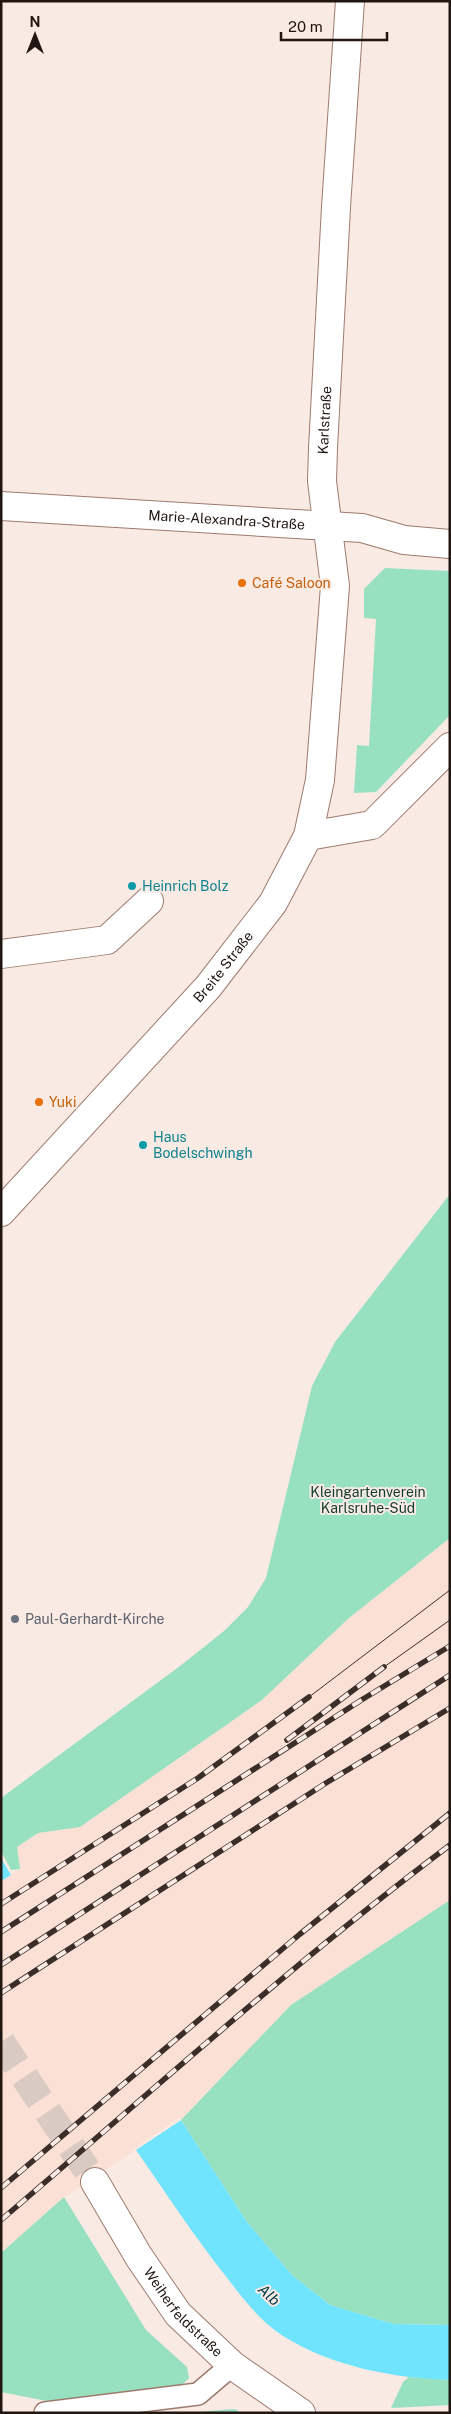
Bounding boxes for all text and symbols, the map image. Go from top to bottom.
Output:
north arrow [10,10,60,60]
scale bar [281,10,387,42]
text: N [30,14,40,30]
text: 20 m [288,18,323,35]
street label: Karlstraße [315,386,334,455]
street label: Marie-Alexandra-Straße [148,507,305,533]
place label: Café Saloon [252,575,331,591]
marker: Café Saloon [236,577,248,589]
place label: Heinrich Bolz [142,878,229,894]
marker: Heinrich Bolz [126,880,138,892]
street label: Breite Straße [190,928,256,1006]
place label: Yuki [49,1094,76,1110]
marker: Yuki [33,1096,45,1108]
place label: Haus Bodelschwingh [153,1129,252,1161]
marker: Haus Bodelschwingh [137,1139,149,1151]
park label: Kleingartenverein Karlsruhe-Süd [310,1484,426,1516]
place label: Paul-Gerhardt-Kirche [25,1611,165,1627]
marker: Paul-Gerhardt-Kirche [9,1613,21,1625]
street label: Weiherfeldstraße [141,2264,226,2360]
water label: Alb [255,2280,284,2309]

